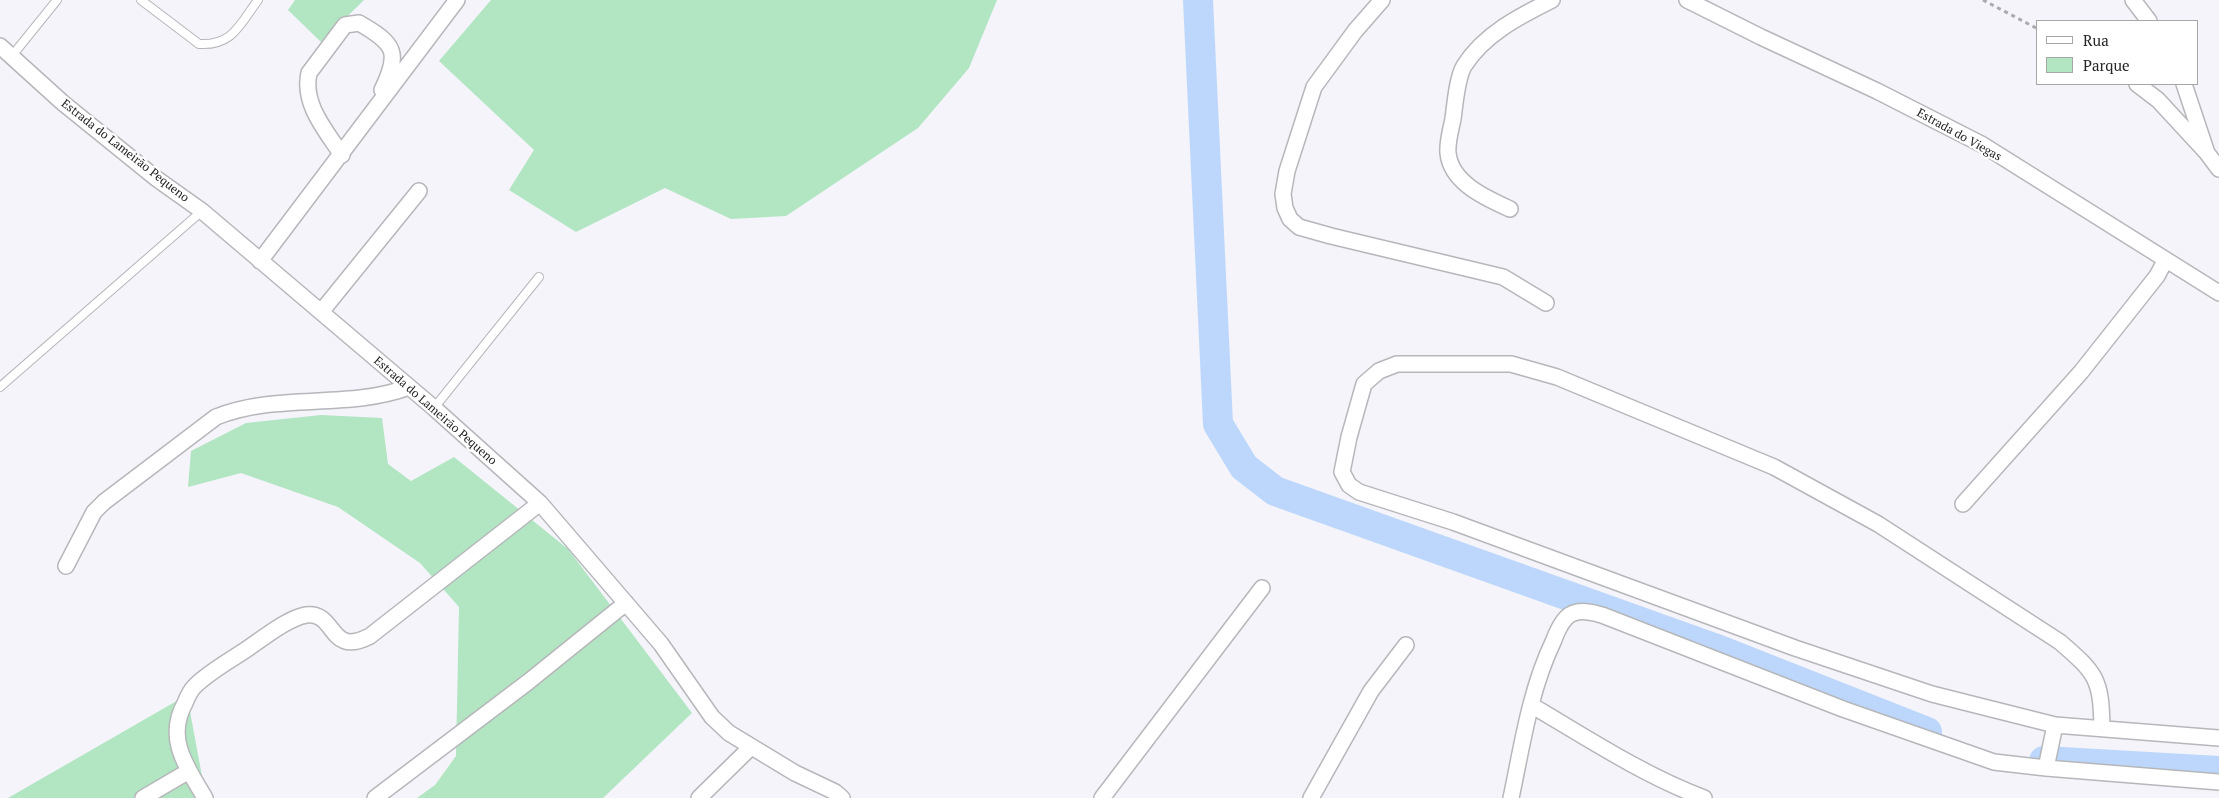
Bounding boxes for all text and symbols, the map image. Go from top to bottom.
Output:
legend [2036,20,2199,85]
text: Rua [2083,30,2109,50]
text: Parque [2083,55,2130,75]
street label: Estrada do Lameirão Pequeno [58,97,192,205]
street label: Estrada do Viegas [1914,106,2004,164]
street label: Estrada do Lameirão Pequeno [371,354,499,468]

